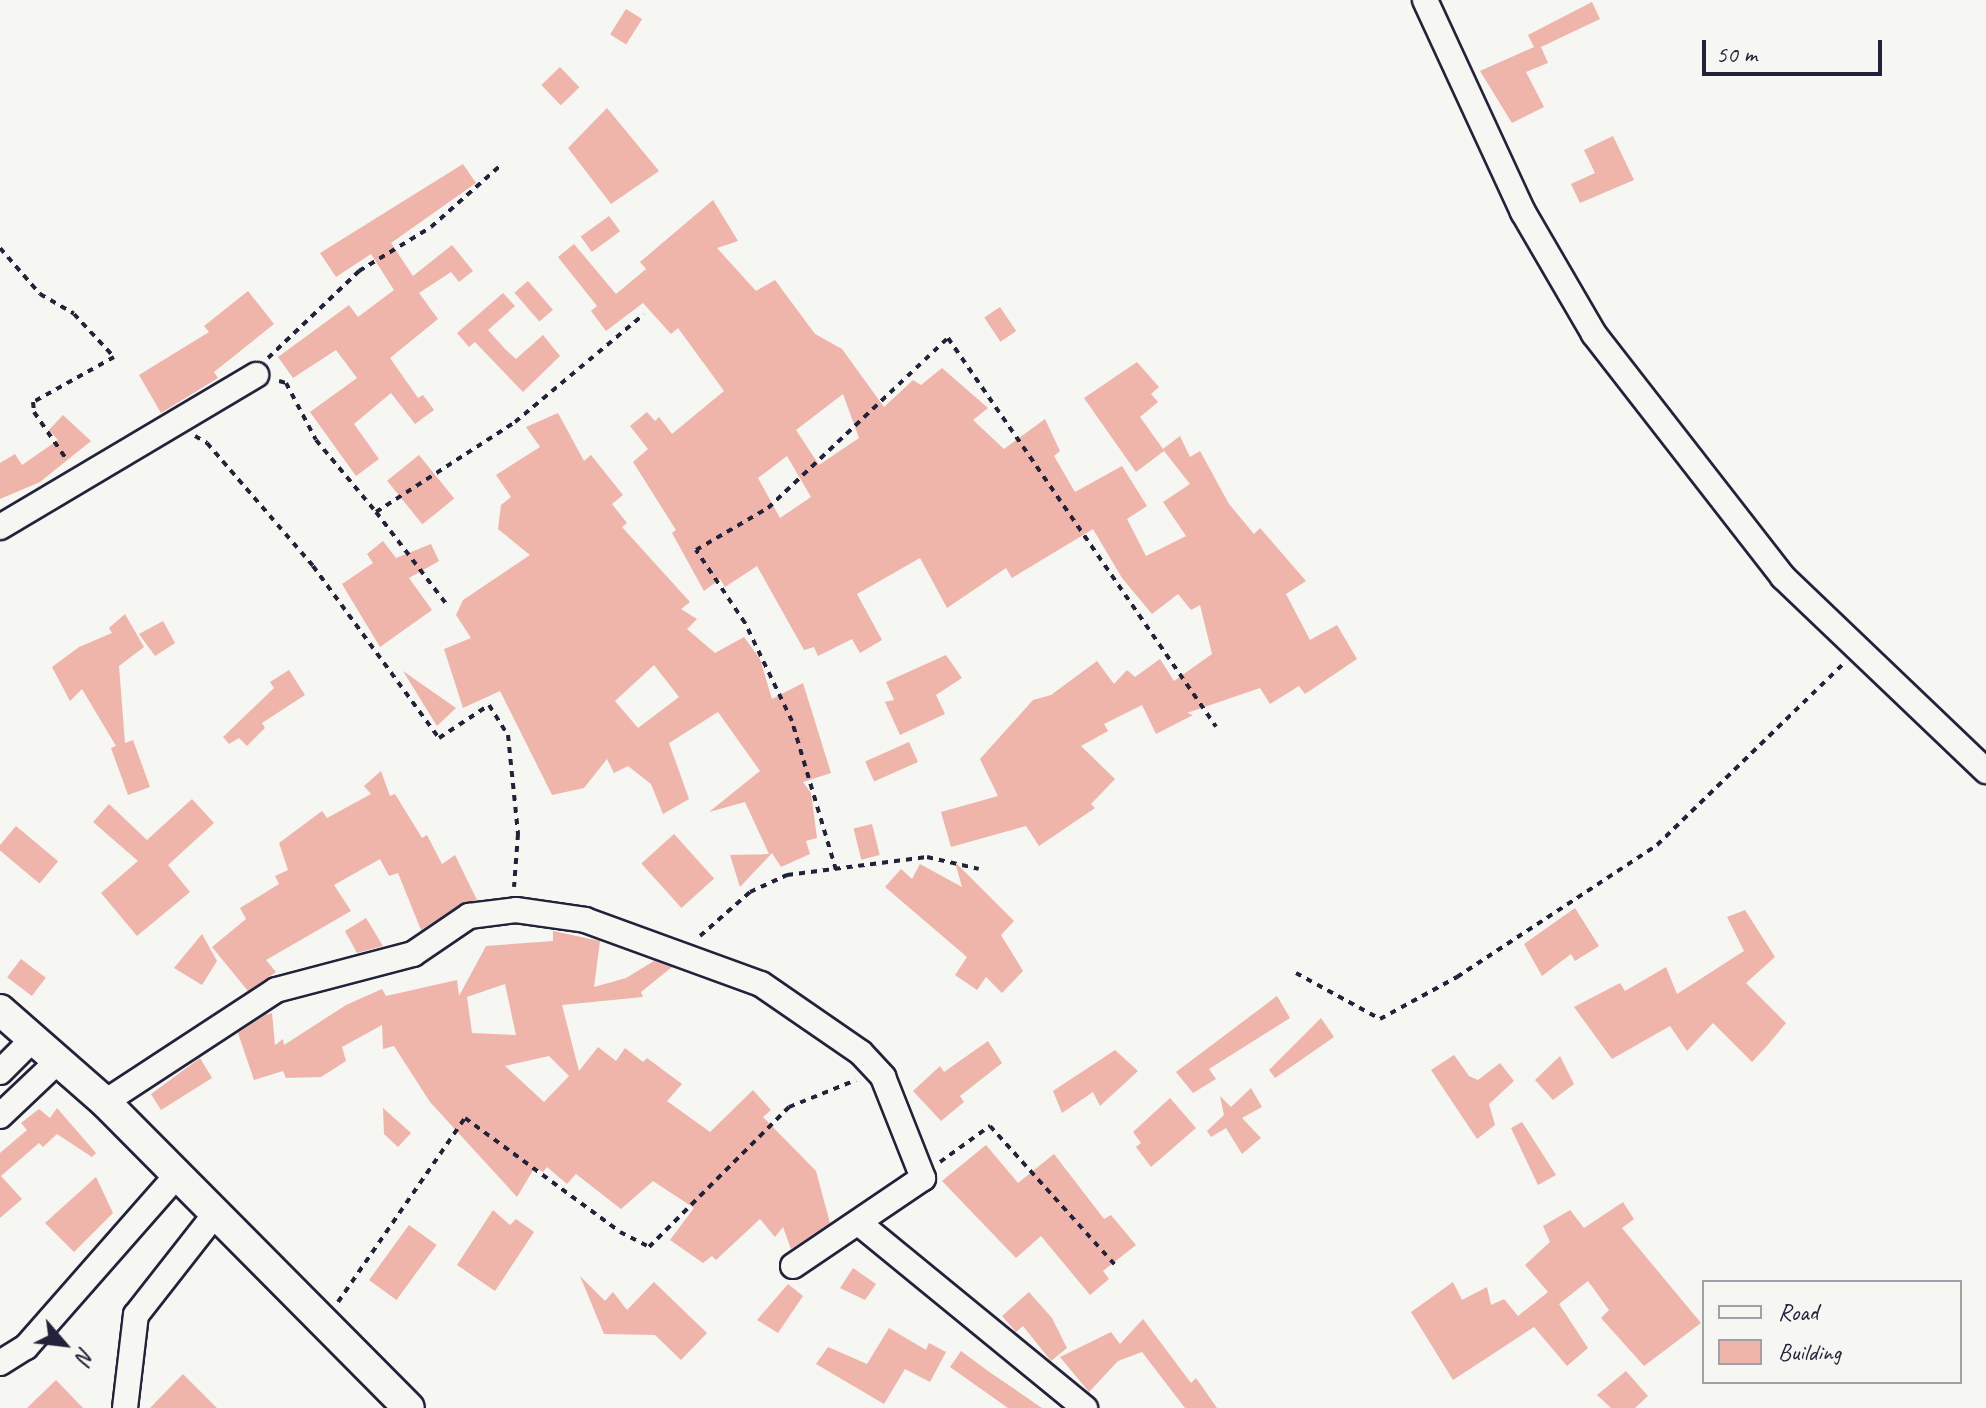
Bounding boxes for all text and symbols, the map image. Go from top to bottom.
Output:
scale bar [1706,24,1886,74]
text: 50 m [1716,39,1757,69]
legend [1702,1280,1962,1384]
text: Road [1778,1297,1818,1327]
north arrow [24,1304,104,1384]
text: Building [1778,1337,1841,1367]
text: N [70,1343,101,1368]

